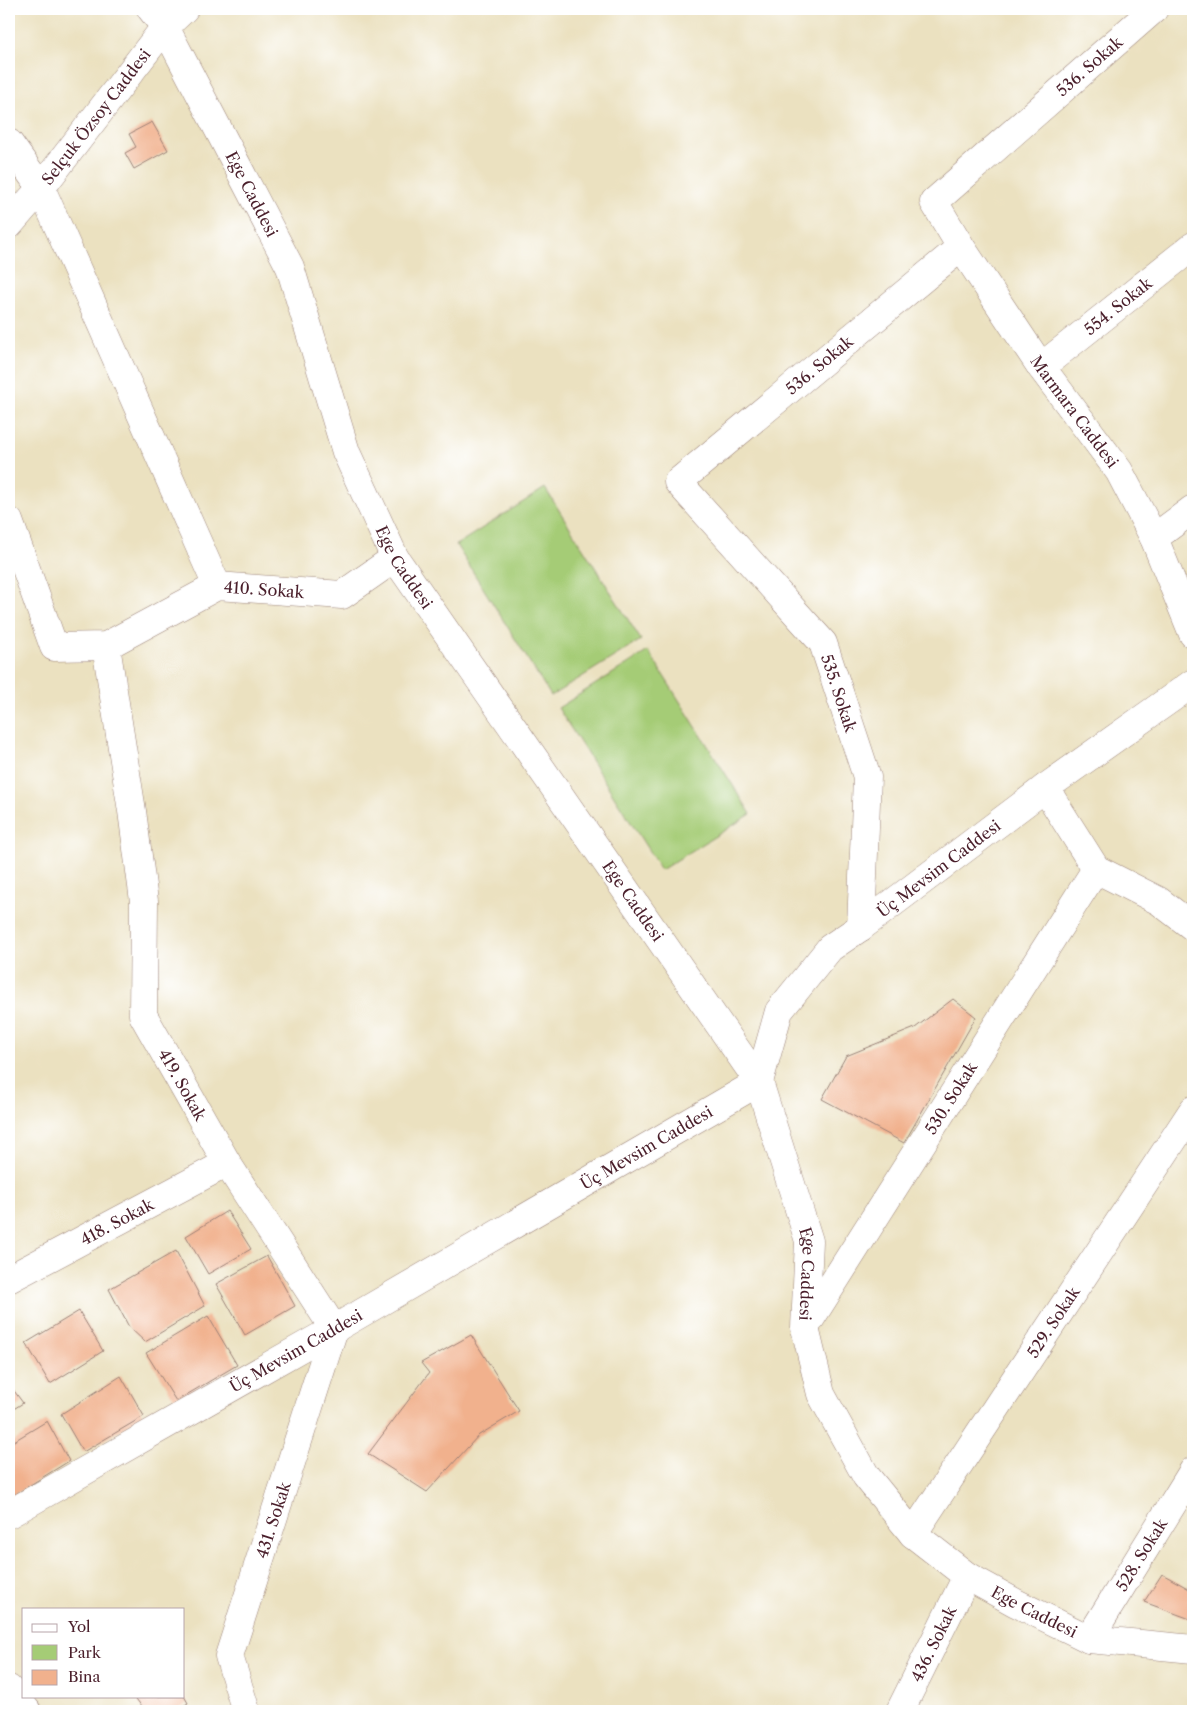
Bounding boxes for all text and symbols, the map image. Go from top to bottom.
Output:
street label: 536. Sokak [1052,31,1127,100]
street label: Selçuk Özsoy Caddesi [37,44,155,189]
street label: Ege Caddesi [221,148,282,240]
street label: 554. Sokak [1080,272,1156,339]
street label: 536. Sokak [781,331,857,399]
street label: Marmara Caddesi [1026,352,1123,472]
street label: Ege Caddesi [372,523,437,613]
street label: 410. Sokak [223,577,305,602]
street label: 535. Sokak [817,652,861,735]
street label: Üç Mevsim Caddesi [873,815,1004,921]
street label: Ege Caddesi [598,857,668,945]
street label: 419. Sokak [154,1045,211,1125]
street label: 530. Sokak [920,1057,981,1138]
street label: Üç Mevsim Caddesi [576,1101,716,1194]
street label: 418. Sokak [77,1194,157,1249]
street label: Ege Caddesi [795,1225,819,1321]
street label: 529. Sokak [1022,1282,1084,1361]
street label: Üç Mevsim Caddesi [226,1305,366,1396]
street label: 431. Sokak [251,1479,295,1561]
street label: 528. Sokak [1111,1514,1172,1595]
street label: Ege Caddesi [988,1581,1081,1642]
street label: 436. Sokak [906,1602,961,1685]
legend [22,1608,185,1698]
text: Yol [67,1617,91,1636]
text: Park [68,1643,102,1662]
text: Bina [68,1667,100,1686]

